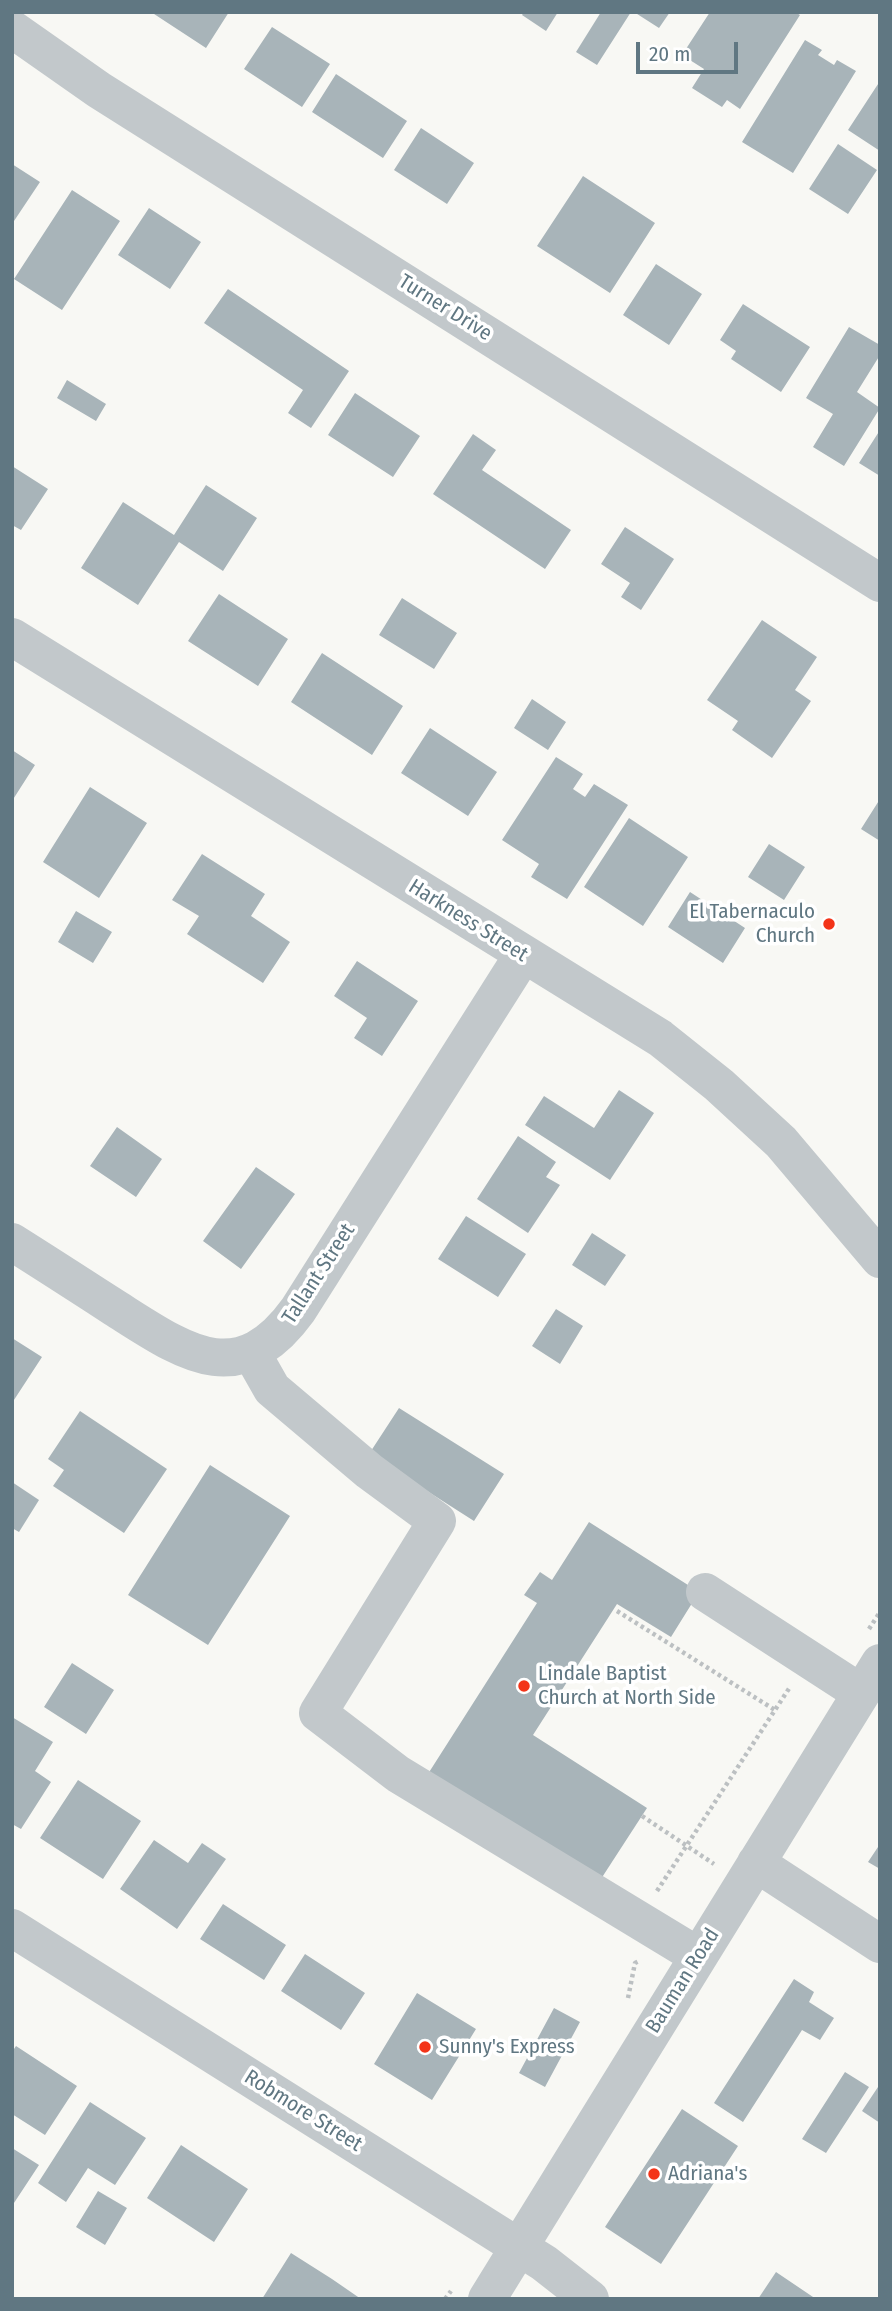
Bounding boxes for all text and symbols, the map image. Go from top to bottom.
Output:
scale bar [640,28,742,72]
text: 20 m [649,41,690,67]
street label: Turner Drive [394,269,496,347]
street label: Harkness Street [404,874,532,968]
place label: El Tabernaculo Church [689,899,815,949]
marker: El Tabernaculo Church [821,916,837,932]
street label: Tallant Street [277,1219,361,1329]
place label: Lindale Baptist Church at North Side [538,1661,716,1711]
marker: Lindale Baptist Church at North Side [516,1678,532,1694]
street label: Bauman Road [641,1924,725,2038]
place label: Sunny's Express [439,2034,575,2060]
marker: Sunny's Express [417,2039,433,2055]
street label: Robmore Street [239,2065,367,2157]
place label: Adriana's [668,2161,747,2187]
marker: Adriana's [646,2166,662,2182]

